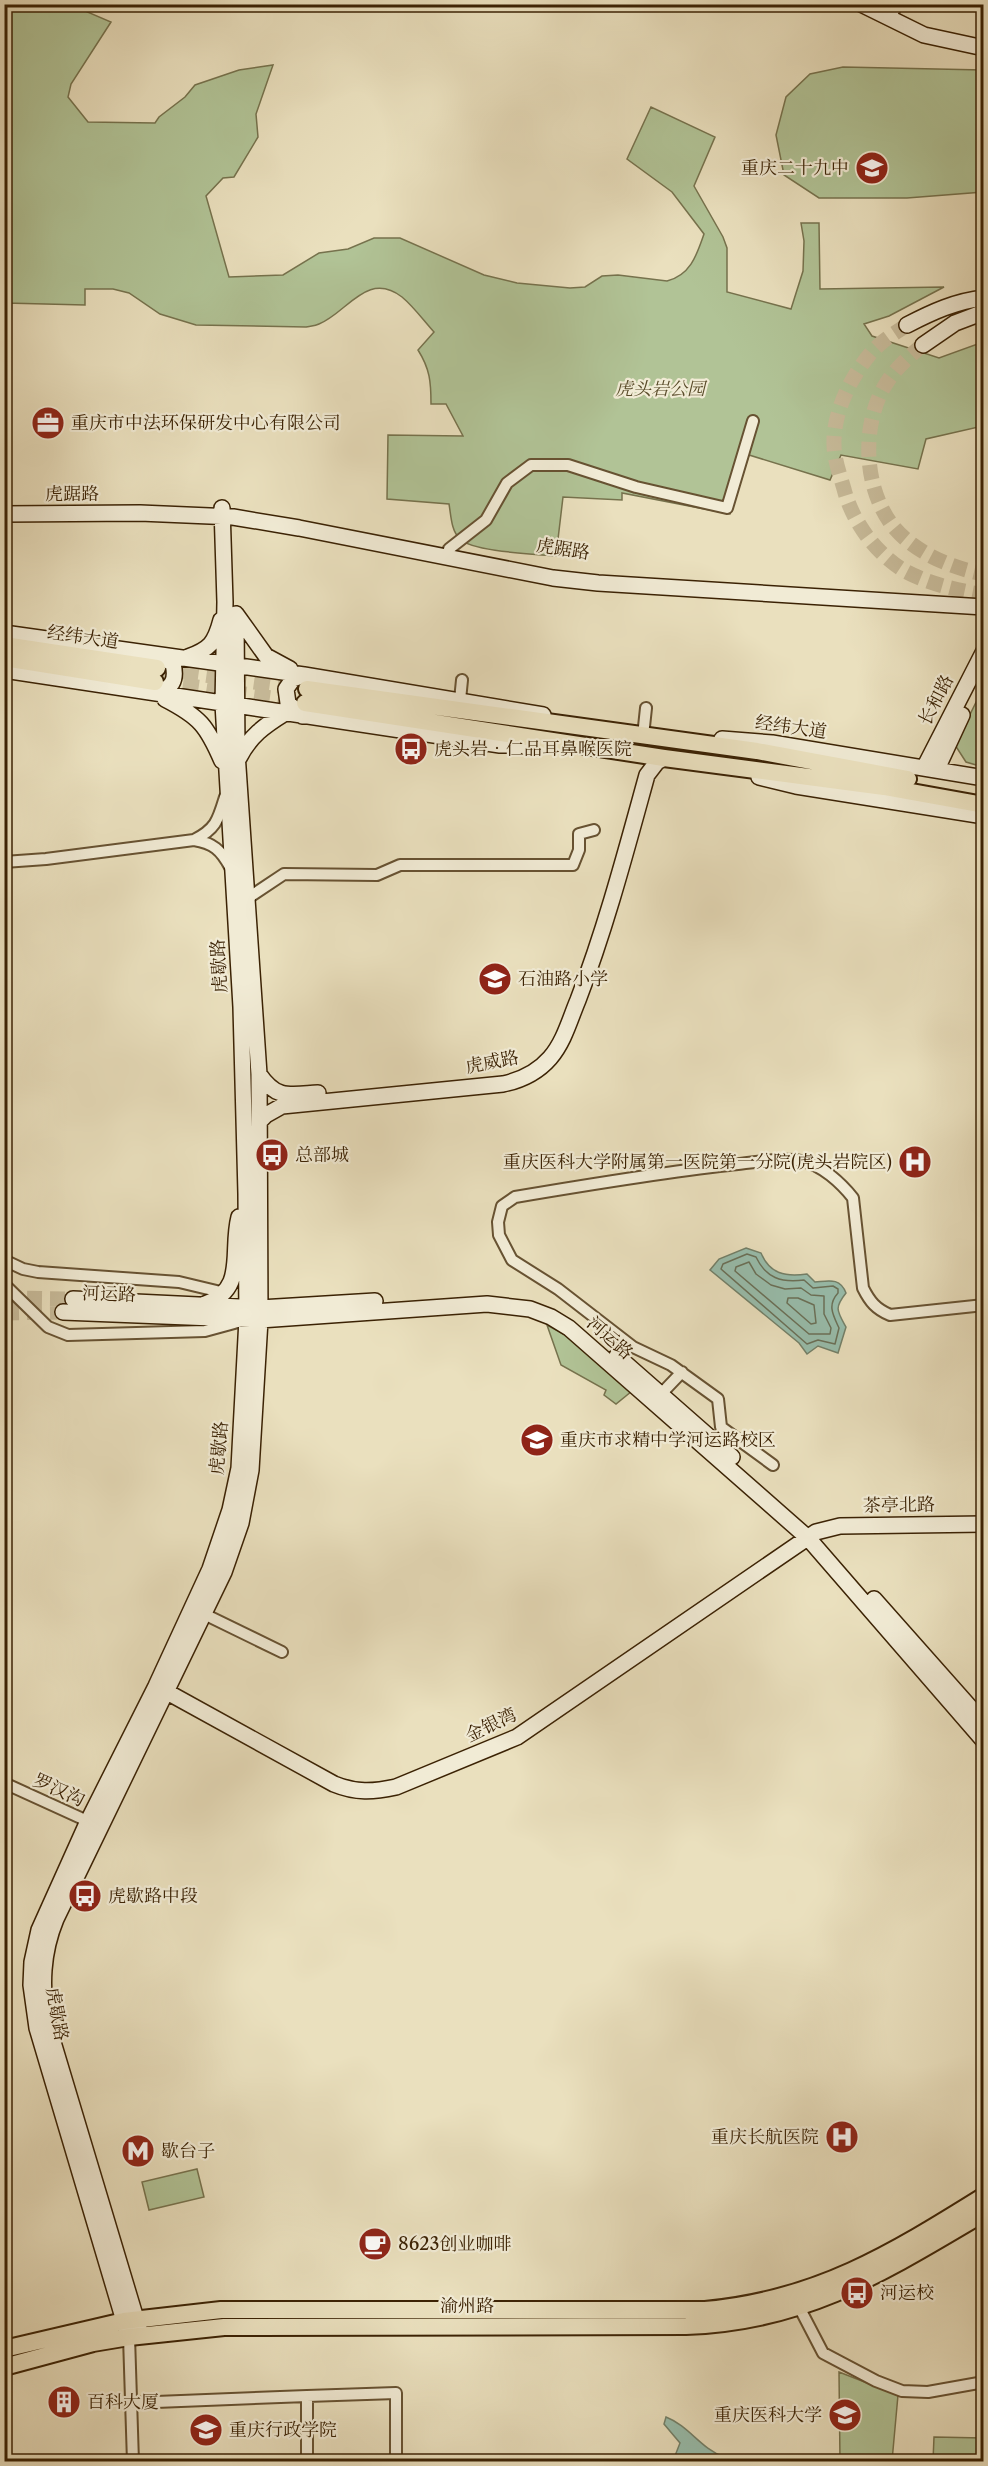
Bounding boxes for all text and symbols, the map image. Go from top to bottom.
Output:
school or university icon: 重庆二十九中 [854,150,890,186]
place label: 重庆二十九中 [741,157,849,179]
park label: 虎头岩公园 [615,378,708,400]
office icon: 重庆市中法环保研发中心有限公司 [30,405,66,441]
place label: 重庆市中法环保研发中心有限公司 [71,412,341,434]
street label: 虎踞路 [45,483,99,505]
street label: 虎踞路 [535,534,591,564]
street label: 经纬大道 [46,621,120,653]
street label: 长和路 [914,671,958,729]
street label: 经纬大道 [754,711,828,743]
bus stop icon: 虎头岩‧仁品耳鼻喉医院 [393,731,429,767]
place label: 虎头岩‧仁品耳鼻喉医院 [434,738,632,760]
street label: 虎歇路 [207,938,231,994]
school or university icon: 石油路小学 [477,961,513,997]
place label: 石油路小学 [518,968,608,990]
street label: 虎威路 [463,1046,521,1078]
bus stop icon: 总部城 [254,1137,290,1173]
place label: 总部城 [295,1144,349,1166]
hospital icon: 重庆医科大学附属第一医院第一分院(虎头岩院区) [897,1144,933,1180]
place label: 重庆医科大学附属第一医院第一分院(虎头岩院区) [503,1151,892,1173]
street label: 河运路 [82,1282,136,1306]
street label: 河运路 [582,1312,638,1364]
street label: 虎歇路 [206,1420,232,1476]
school or university icon: 重庆市求精中学河运路校区 [519,1422,555,1458]
place label: 重庆市求精中学河运路校区 [560,1429,776,1451]
street label: 茶亭北路 [863,1493,935,1517]
street label: 金银湾 [462,1703,520,1747]
street label: 罗汉沟 [30,1769,88,1811]
bus stop icon: 虎歇路中段 [67,1878,103,1914]
place label: 虎歇路中段 [108,1885,198,1907]
street label: 虎歇路 [41,1986,73,2042]
hospital icon: 重庆长航医院 [824,2119,860,2155]
place label: 重庆长航医院 [711,2126,819,2148]
metro station icon: 歇台子 [120,2133,156,2169]
place label: 歇台子 [161,2140,215,2162]
cafe icon: 8623创业咖啡 [357,2226,393,2262]
place label: 8623创业咖啡 [398,2233,511,2255]
bus stop icon: 河运校 [839,2275,875,2311]
place label: 河运校 [880,2282,934,2304]
street label: 渝州路 [440,2295,494,2317]
building icon: 百科大厦 [46,2384,82,2420]
place label: 百科大厦 [87,2391,159,2413]
school or university icon: 重庆医科大学 [827,2397,863,2433]
place label: 重庆医科大学 [714,2404,822,2426]
school or university icon: 重庆行政学院 [188,2412,224,2448]
place label: 重庆行政学院 [229,2419,337,2441]

